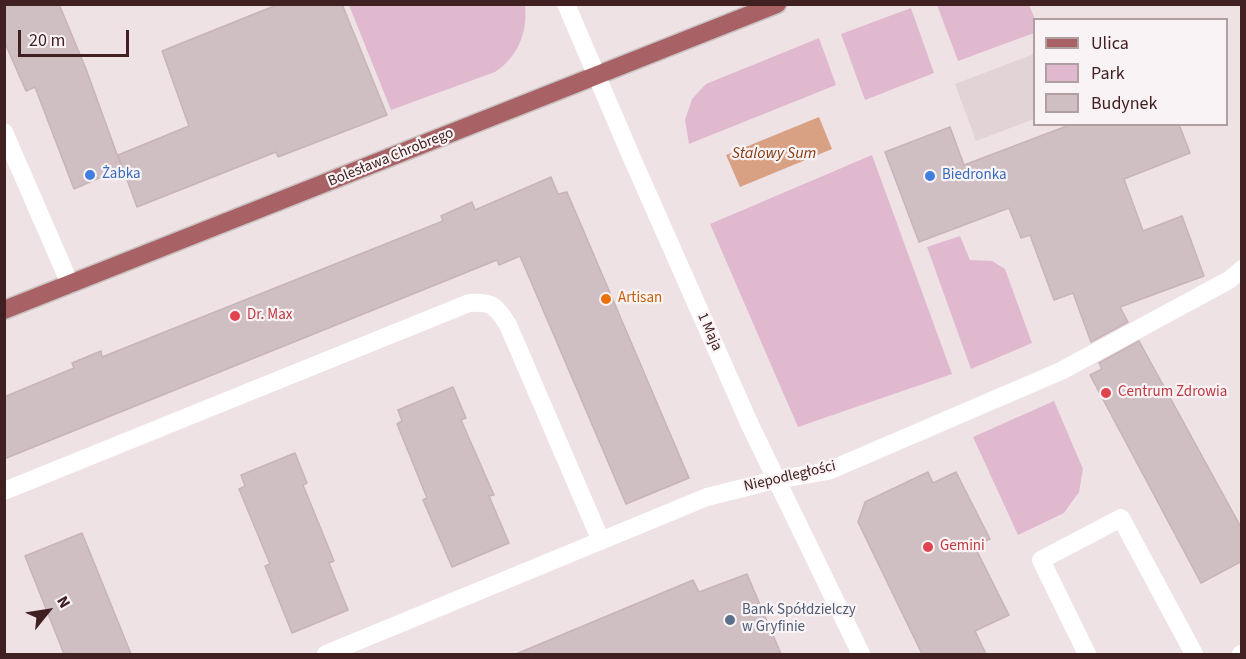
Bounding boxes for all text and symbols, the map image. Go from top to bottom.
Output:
scale bar [21,18,132,56]
legend [1033,18,1228,126]
text: 20 m [29,28,65,53]
text: Ulica [1091,31,1129,56]
text: Park [1091,61,1125,86]
text: Budynek [1091,91,1157,116]
street label: Bolesława Chrobrego [326,125,456,191]
water label: Stalowy Sum [732,144,816,164]
place label: Żabka [102,166,141,184]
place label: Biedronka [942,167,1006,185]
marker: Żabka [83,168,97,182]
marker: Biedronka [923,169,937,183]
place label: Artisan [618,290,662,308]
marker: Artisan [599,292,613,306]
place label: Dr. Max [247,307,292,325]
marker: Dr. Max [228,309,242,323]
street label: 1 Maja [693,310,725,354]
place label: Centrum Zdrowia [1118,384,1227,402]
marker: Centrum Zdrowia [1099,386,1113,400]
street label: Niepodległości [742,458,838,496]
place label: Gemini [940,538,985,556]
marker: Gemini [921,540,935,554]
north arrow [18,581,78,641]
text: N [51,592,76,612]
place label: Bank Spółdzielczy w Gryfinie [742,602,856,637]
marker: Bank Spółdzielczy w Gryfinie [723,613,737,627]

